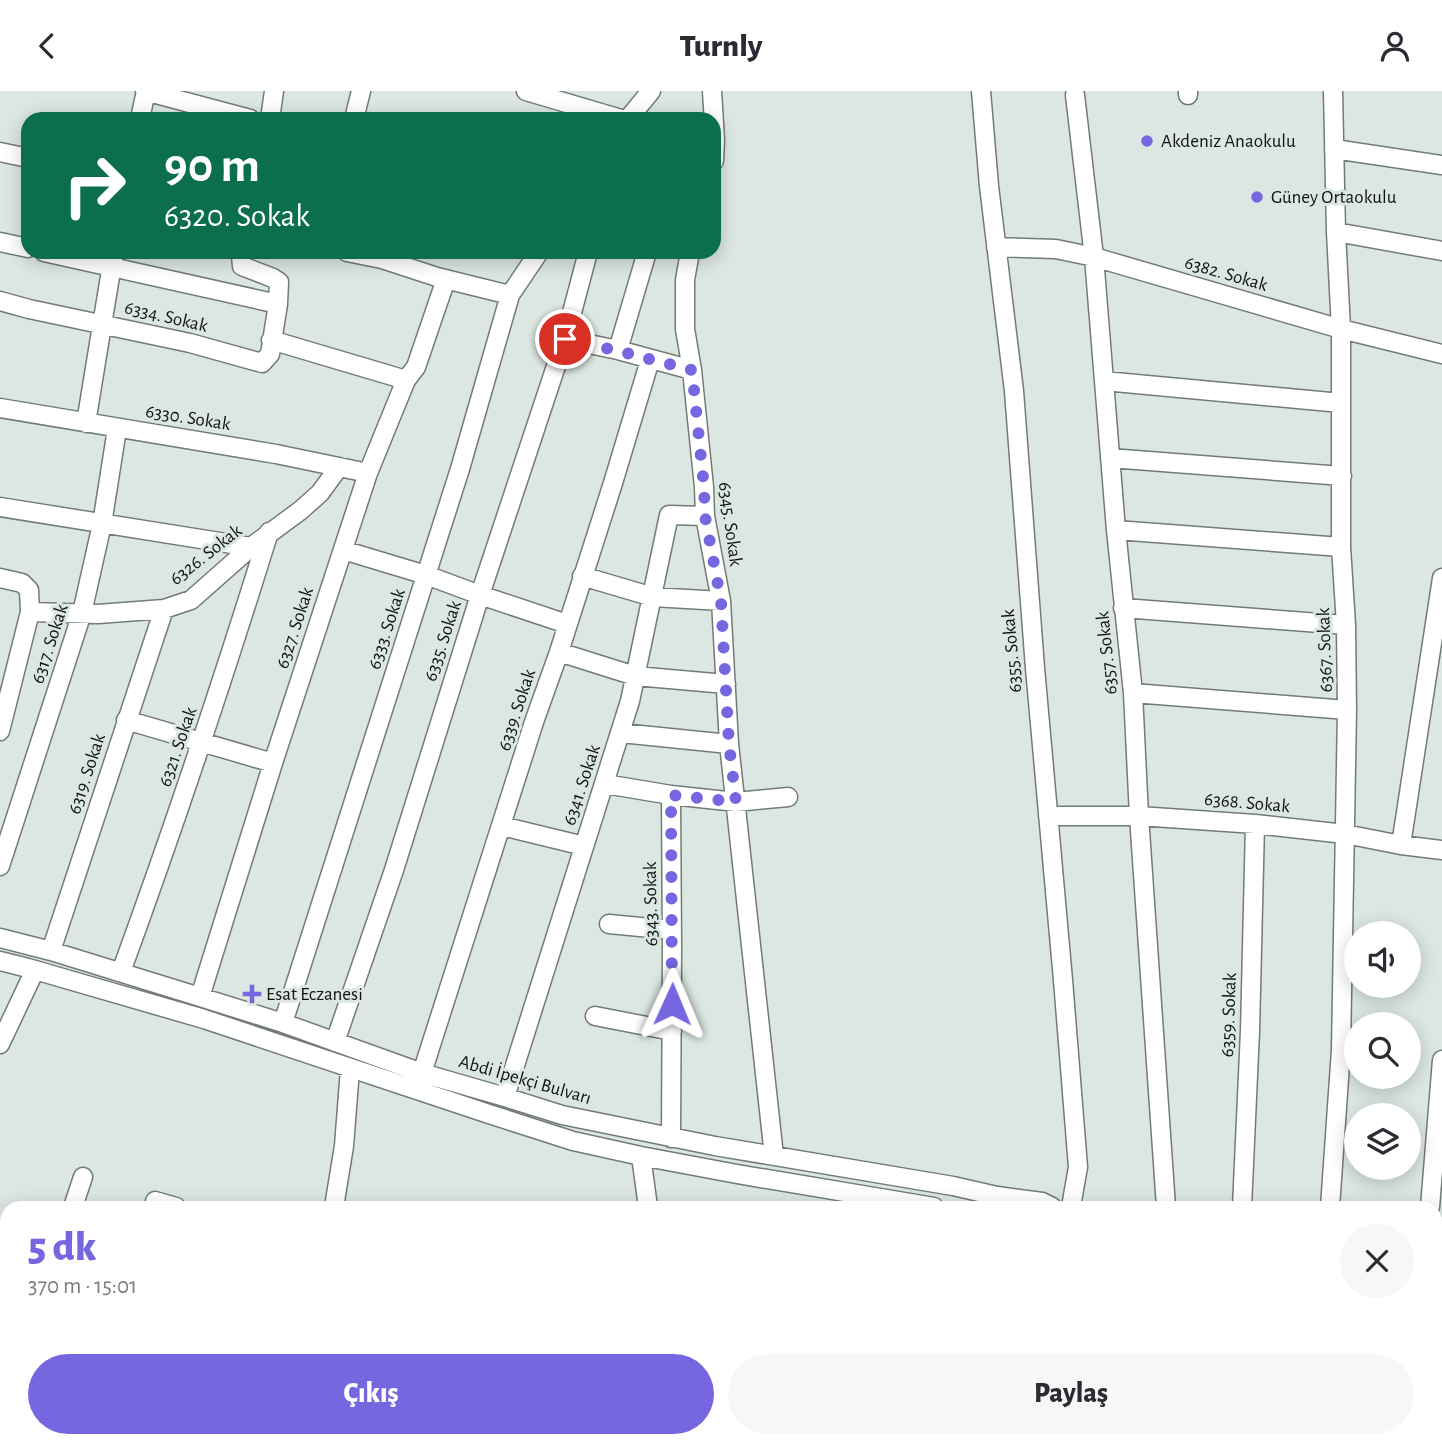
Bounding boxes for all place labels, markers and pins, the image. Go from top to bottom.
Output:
place label: Akdeniz Anaokulu [1161,132,1296,151]
marker: Akdeniz Anaokulu [1139,133,1155,149]
place label: Güney Ortaokulu [1271,188,1397,207]
marker: Güney Ortaokulu [1249,189,1265,205]
pin [535,309,595,369]
place label: Esat Eczanesi [266,985,363,1004]
marker: Esat Eczanesi [244,986,260,1002]

